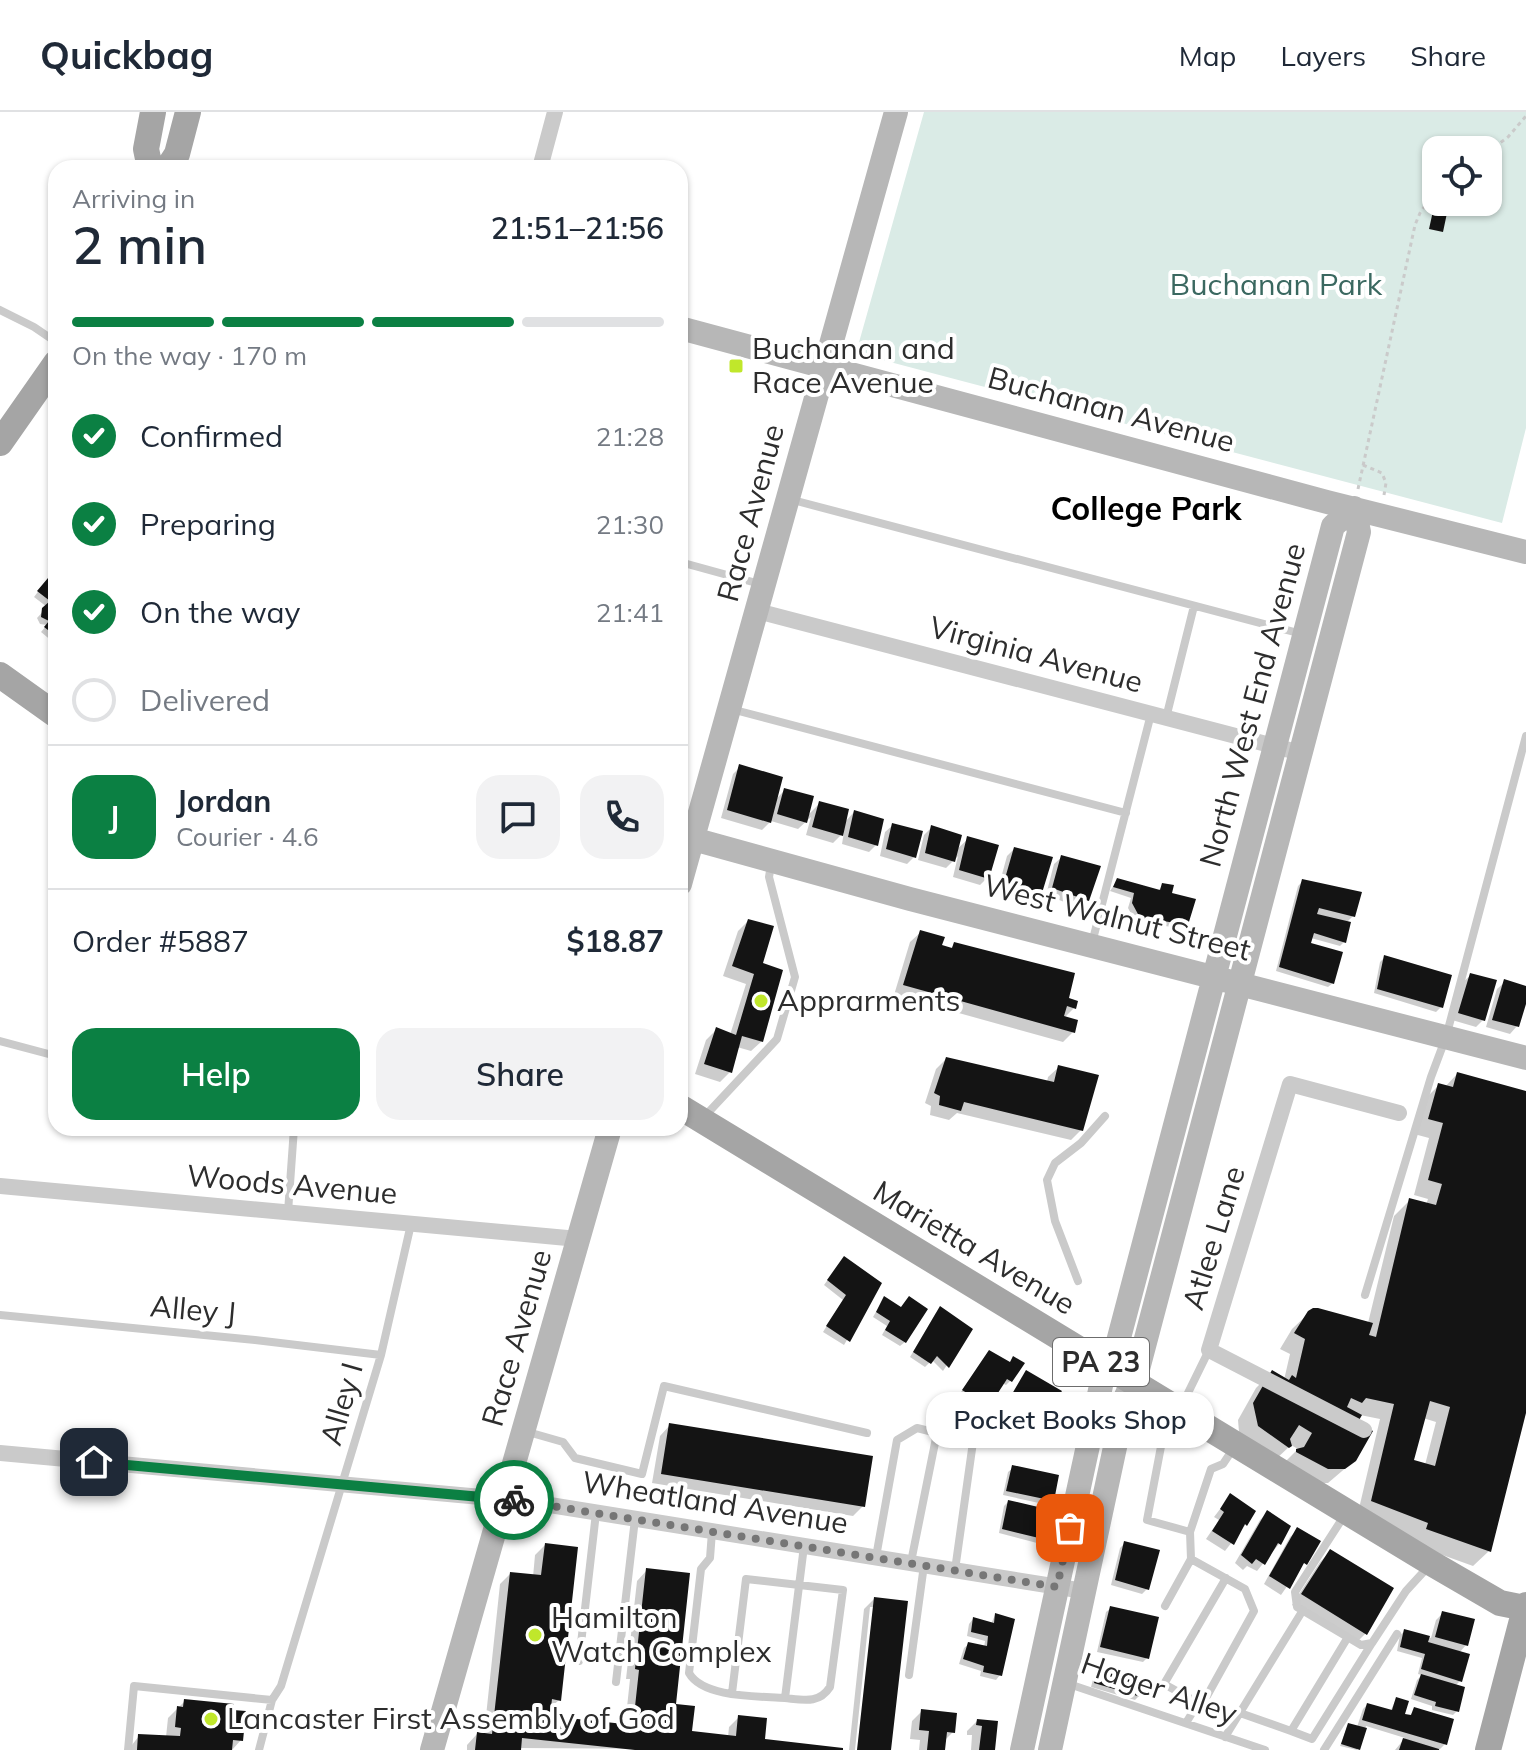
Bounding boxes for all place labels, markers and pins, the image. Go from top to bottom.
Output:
place label: Buchanan and Race Avenue [752,329,955,401]
marker: Buchanan and Race Avenue [727,357,745,375]
place label: Apprarments [777,981,960,1019]
marker: Apprarments [752,992,770,1010]
callout: Pocket Books Shop [926,1392,1214,1448]
pin [60,1428,128,1496]
pin [1036,1494,1104,1562]
place label: Hamilton Watch Complex [551,1598,772,1670]
marker: Hamilton Watch Complex [526,1626,544,1644]
place label: Lancaster First Assembly of God [227,1699,675,1737]
marker: Lancaster First Assembly of God [202,1710,220,1728]

